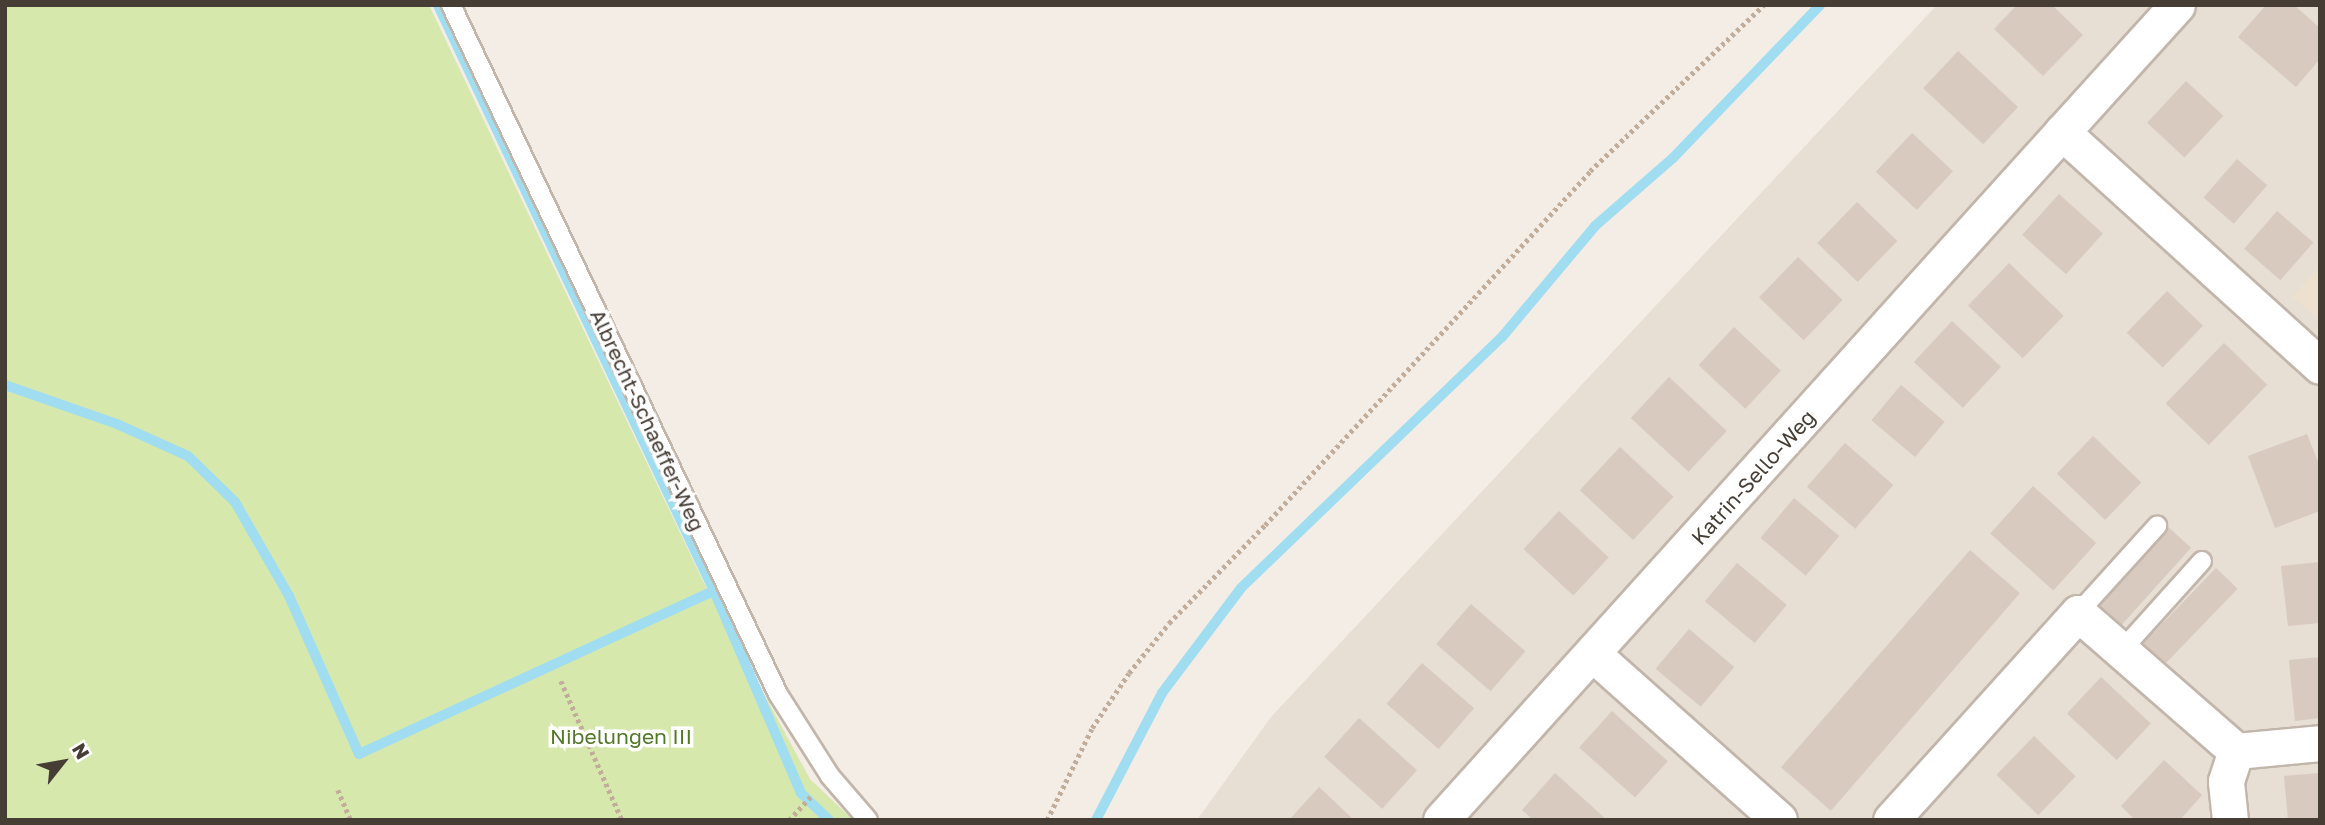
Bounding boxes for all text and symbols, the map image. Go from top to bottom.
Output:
street label: Albrecht-Schaeffer-Weg [585,305,711,535]
street label: Katrin-Sello-Weg [1686,404,1820,550]
park label: Nibelungen III [550,723,692,749]
north arrow [28,727,98,797]
text: N [68,739,95,763]

